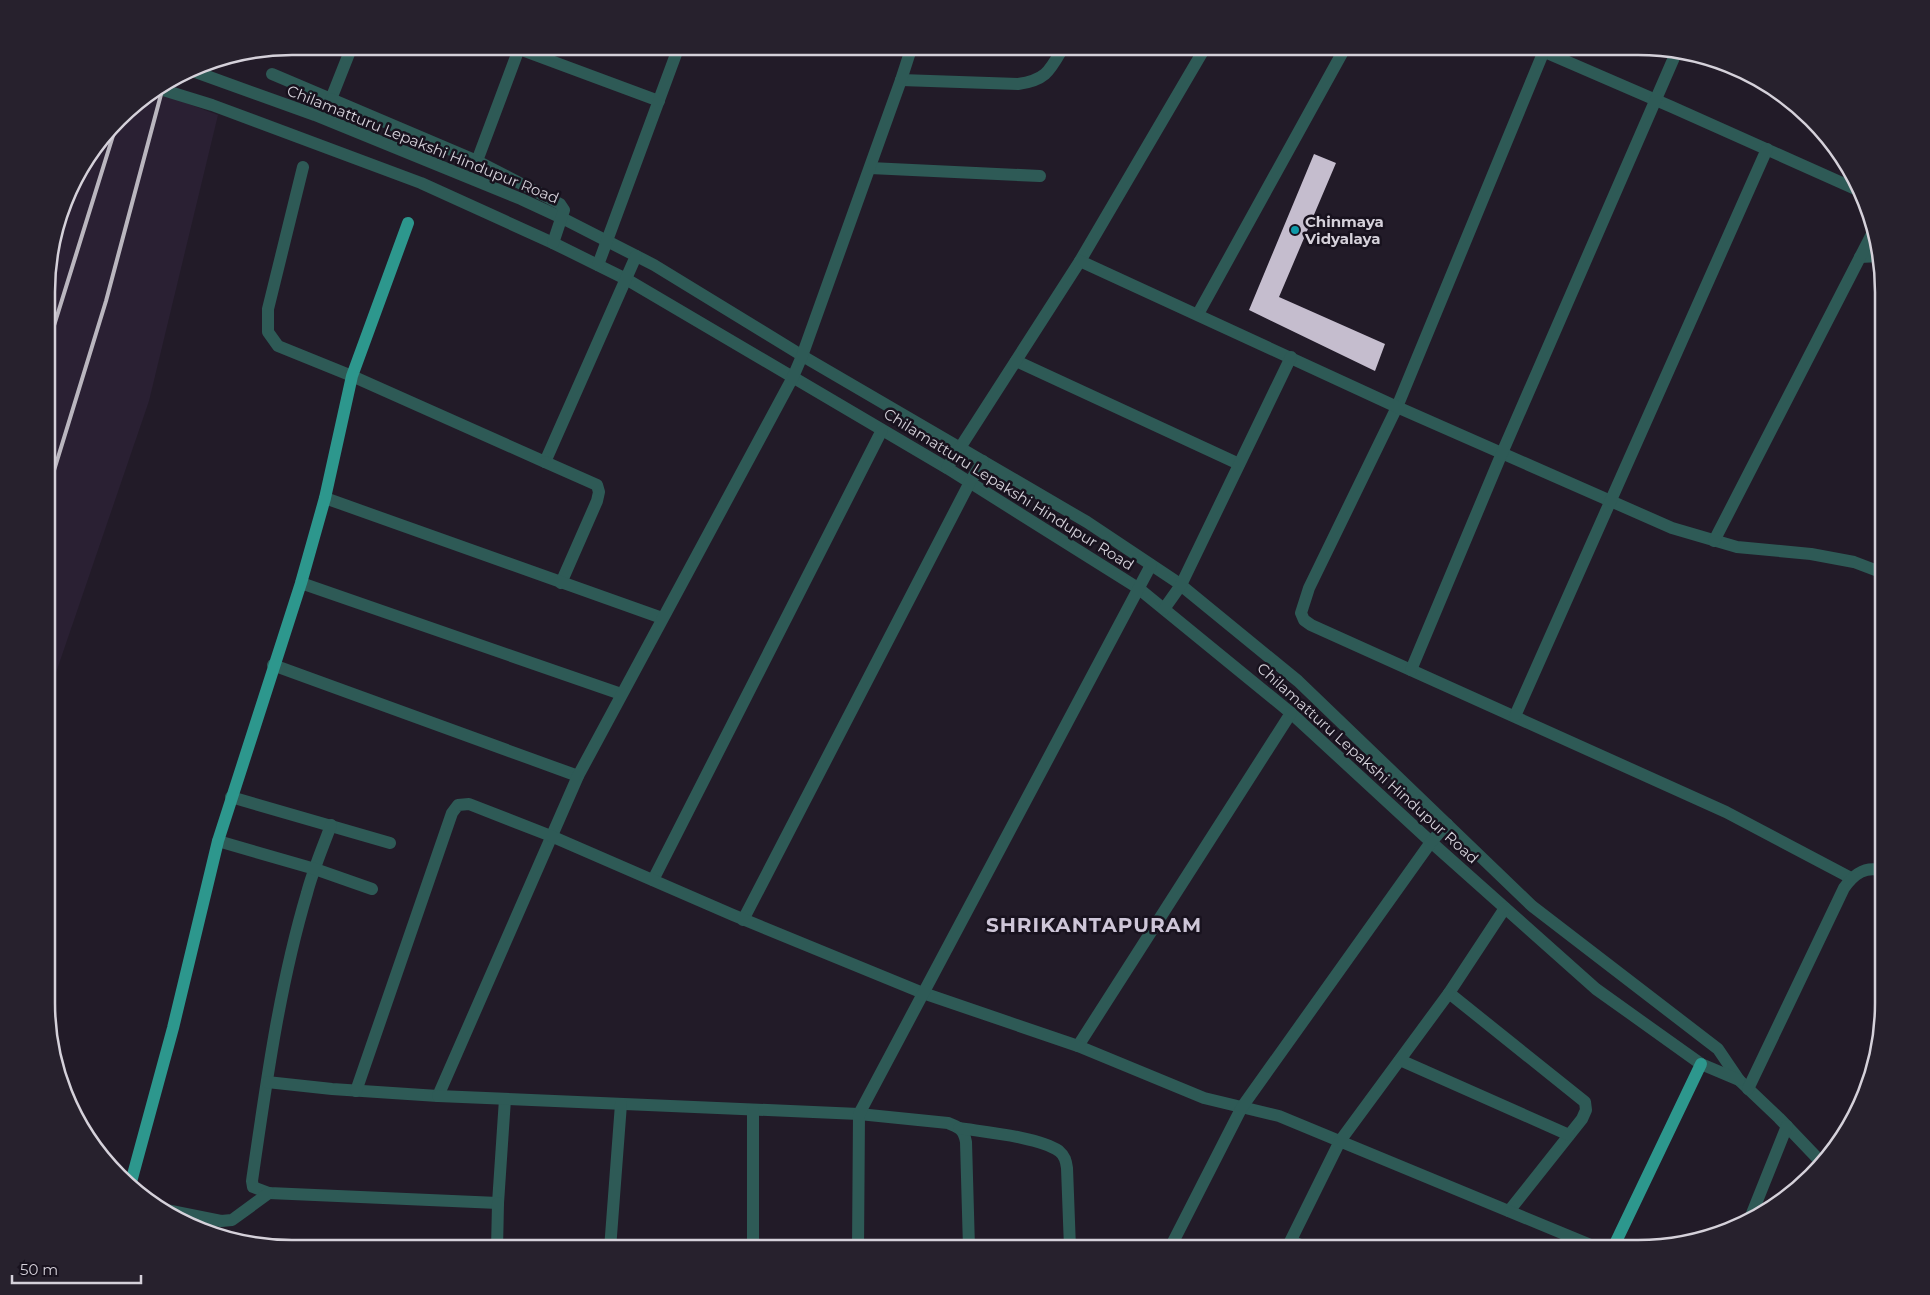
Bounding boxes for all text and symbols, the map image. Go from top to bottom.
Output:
street label: Chilamatturu Lepakshi Hindupur Road [284,81,562,207]
place label: Chinmaya Vidyalaya [1304,212,1384,248]
marker: Chinmaya Vidyalaya [1289,224,1301,236]
street label: Chilamatturu Lepakshi Hindupur Road [880,404,1138,574]
street label: Chilamatturu Lepakshi Hindupur Road [1253,658,1483,868]
district label: SHRIKANTAPURAM [986,913,1202,937]
scale bar [12,1252,141,1284]
text: 50 m [20,1260,58,1279]

